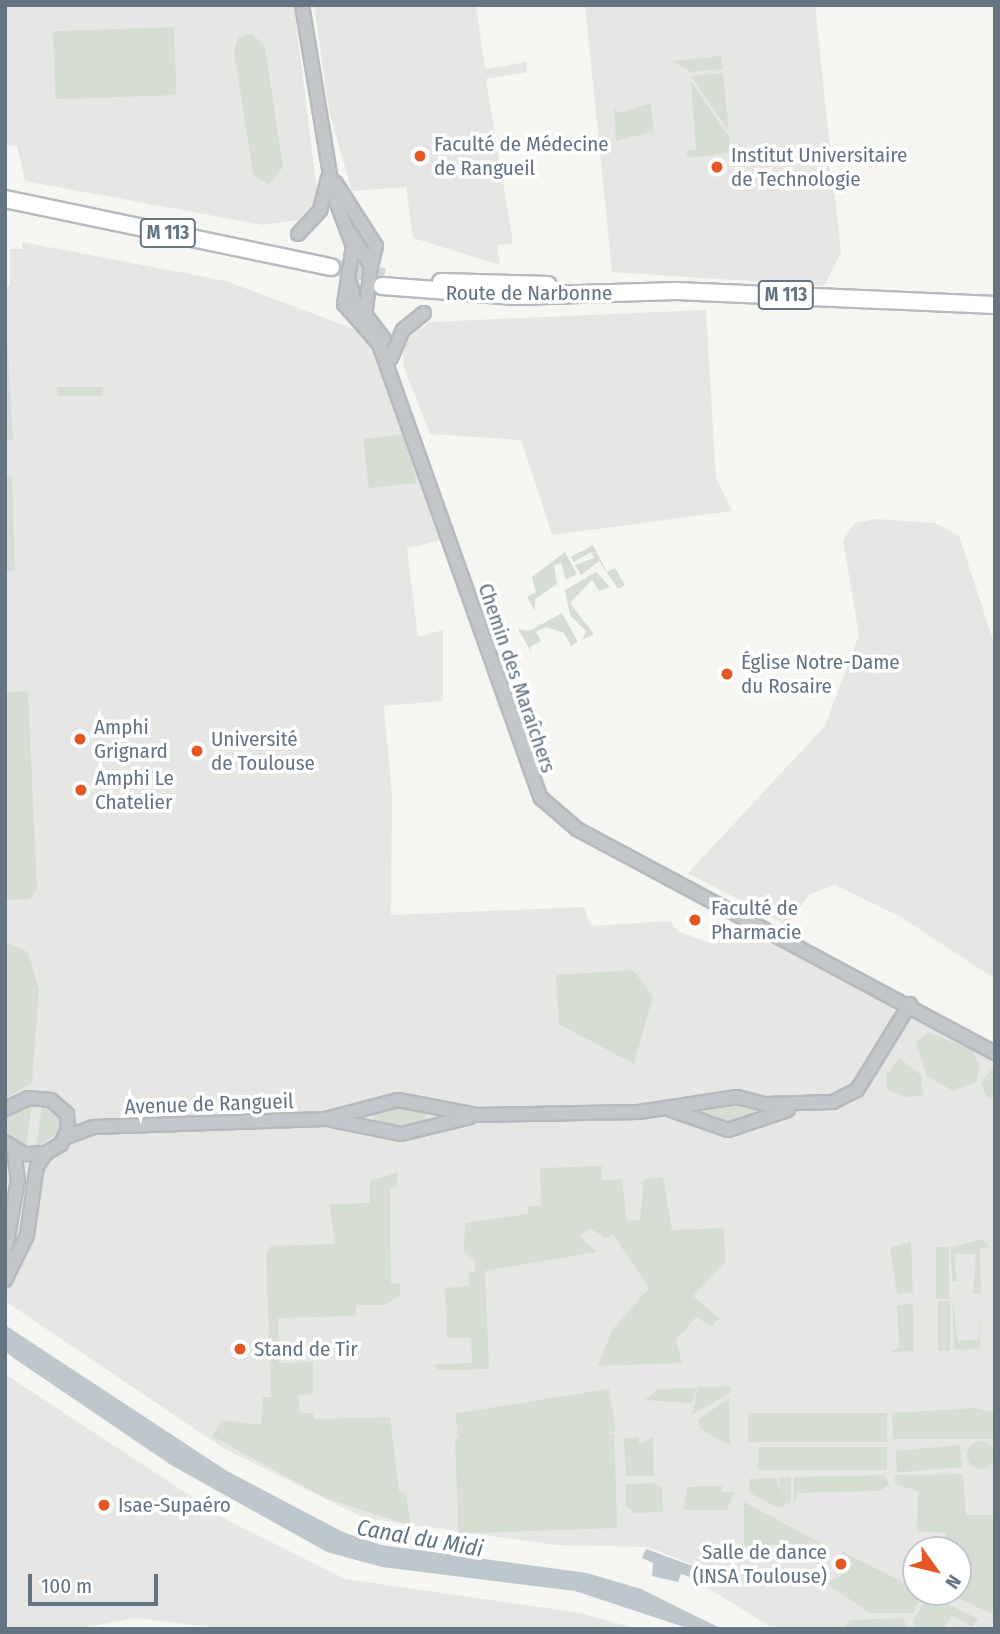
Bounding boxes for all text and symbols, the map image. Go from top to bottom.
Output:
place label: Faculté de Médecine de Rangueil [434,131,609,181]
place label: Institut Universitaire de Technologie [731,142,907,192]
marker: Faculté de Médecine de Rangueil [412,148,428,164]
marker: Institut Universitaire de Technologie [709,159,725,175]
road number: M 113 [138,218,198,248]
street label: Route de Narbonne [446,280,612,306]
road number: M 113 [756,280,816,310]
street label: Chemin des Maraîchers [473,580,561,776]
place label: Église Notre-Dame du Rosaire [741,649,900,699]
marker: Église Notre-Dame du Rosaire [719,666,735,682]
place label: Amphi Grignard [94,714,168,764]
place label: Université de Toulouse [211,726,315,776]
marker: Amphi Grignard [72,731,88,747]
marker: Université de Toulouse [189,743,205,759]
place label: Amphi Le Chatelier [95,765,174,815]
marker: Amphi Le Chatelier [73,782,89,798]
place label: Faculté de Pharmacie [711,895,801,945]
marker: Faculté de Pharmacie [685,910,705,930]
street label: Avenue de Rangueil [124,1088,294,1120]
place label: Stand de Tir [254,1336,358,1362]
marker: Stand de Tir [232,1341,248,1357]
place label: Isae-Supaéro [118,1492,231,1518]
marker: Isae-Supaéro [96,1497,112,1513]
water label: Canal du Midi [355,1513,485,1563]
north arrow [902,1536,972,1606]
place label: Salle de dance (INSA Toulouse) [693,1539,827,1589]
marker: Salle de dance (INSA Toulouse) [833,1556,849,1572]
scale bar [32,1560,161,1604]
text: N [940,1571,966,1593]
text: 100 m [41,1573,92,1599]

